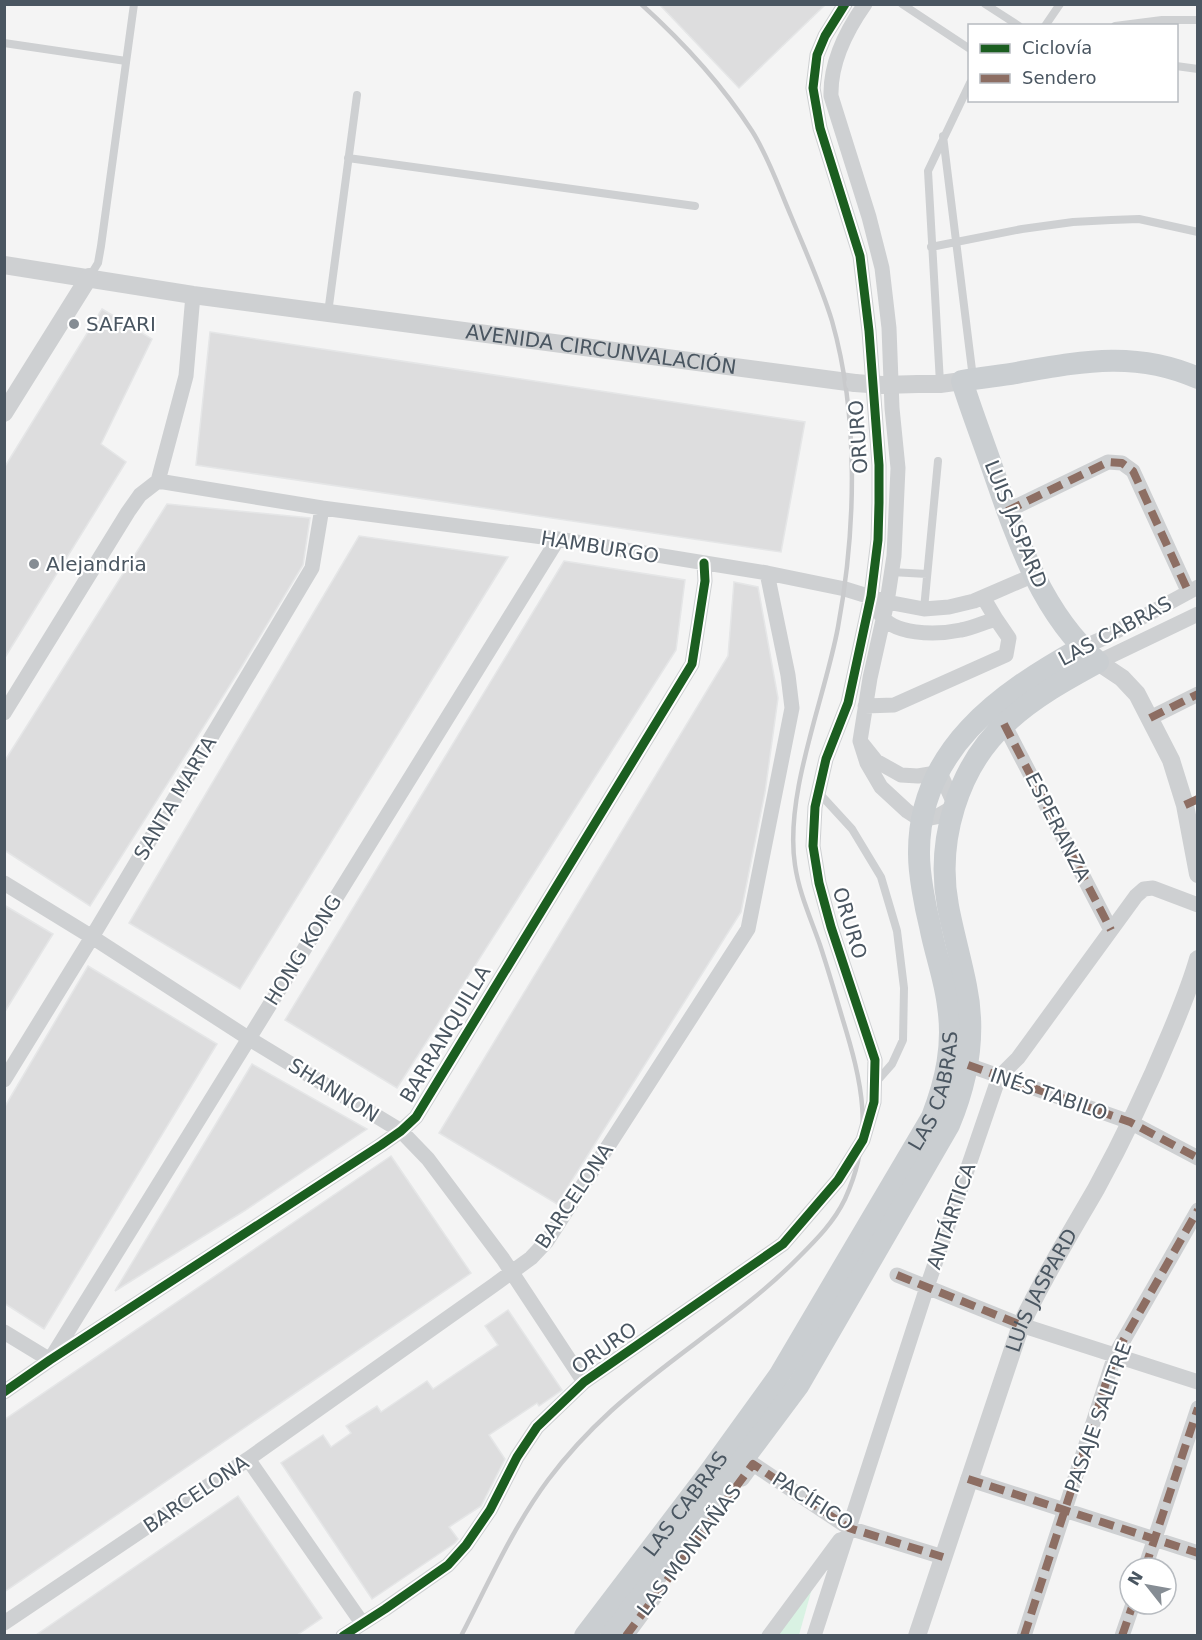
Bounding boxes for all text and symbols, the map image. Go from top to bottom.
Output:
legend [968,24,1178,102]
text: Ciclovía [1022,37,1092,58]
text: Sendero [1022,67,1096,88]
place label: SAFARI [86,312,156,336]
marker: SAFARI [67,317,81,331]
street label: AVENIDA CIRCUNVALACIÓN [464,319,738,379]
street label: ORURO [843,399,873,475]
street label: LUIS JASPARD [980,457,1052,591]
street label: HAMBURGO [539,526,661,568]
place label: Alejandria [46,552,147,576]
marker: Alejandria [27,557,41,571]
street label: LAS CABRAS [1054,591,1176,671]
street label: SANTA MARTA [129,731,222,864]
street label: ESPERANZA [1020,768,1096,886]
street label: ORURO [828,884,872,962]
street label: HONG KONG [259,890,347,1010]
street label: BARRANQUILLA [395,961,496,1107]
street label: LAS CABRAS [903,1031,962,1155]
street label: SHANNON [284,1053,384,1127]
street label: INÉS TABILO [987,1063,1111,1125]
street label: BARCELONA [530,1139,618,1253]
street label: ANTÁRTICA [922,1159,981,1272]
street label: LUIS JASPARD [1001,1224,1082,1355]
street label: ORURO [567,1317,641,1379]
street label: PASAJE SALITRE [1060,1338,1136,1496]
street label: LAS CABRAS [638,1447,733,1561]
street label: BARCELONA [139,1450,253,1538]
street label: PACÍFICO [768,1467,858,1535]
street label: LAS MONTAÑAS [632,1480,746,1620]
north arrow [1118,1556,1178,1616]
text: N [1124,1568,1147,1589]

